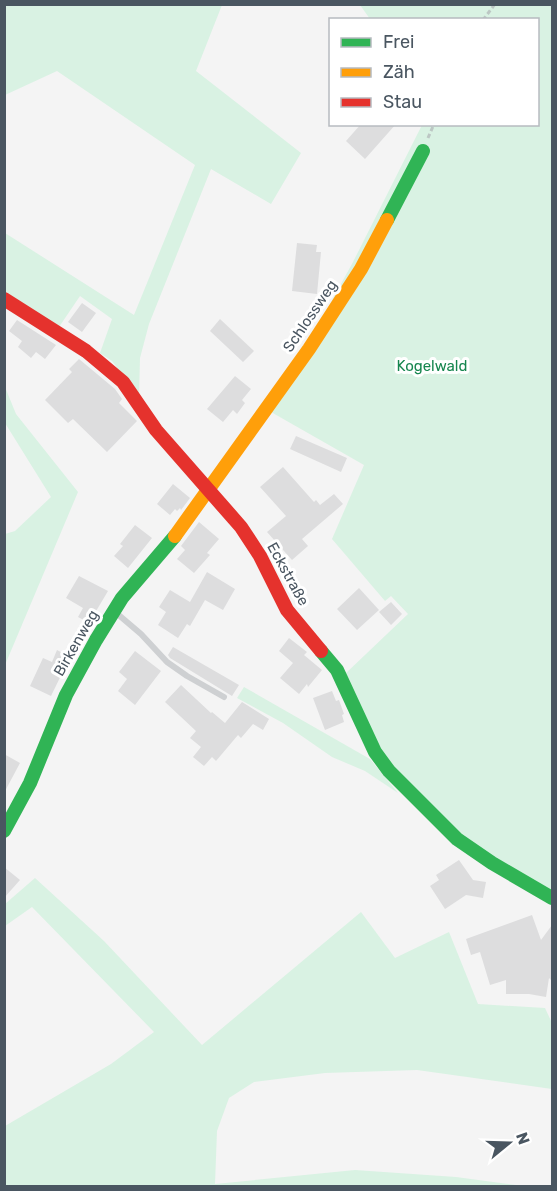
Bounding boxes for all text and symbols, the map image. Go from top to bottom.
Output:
legend [329,18,539,126]
text: Frei [383,31,414,53]
text: Zäh [383,61,415,83]
text: Stau [383,91,422,113]
street label: Schlossweg [279,276,341,356]
park label: Kogelwald [397,357,467,375]
street label: Eckstraße [263,539,313,609]
street label: Birkenweg [50,607,102,679]
north arrow [479,1113,539,1173]
text: N [512,1130,534,1147]

